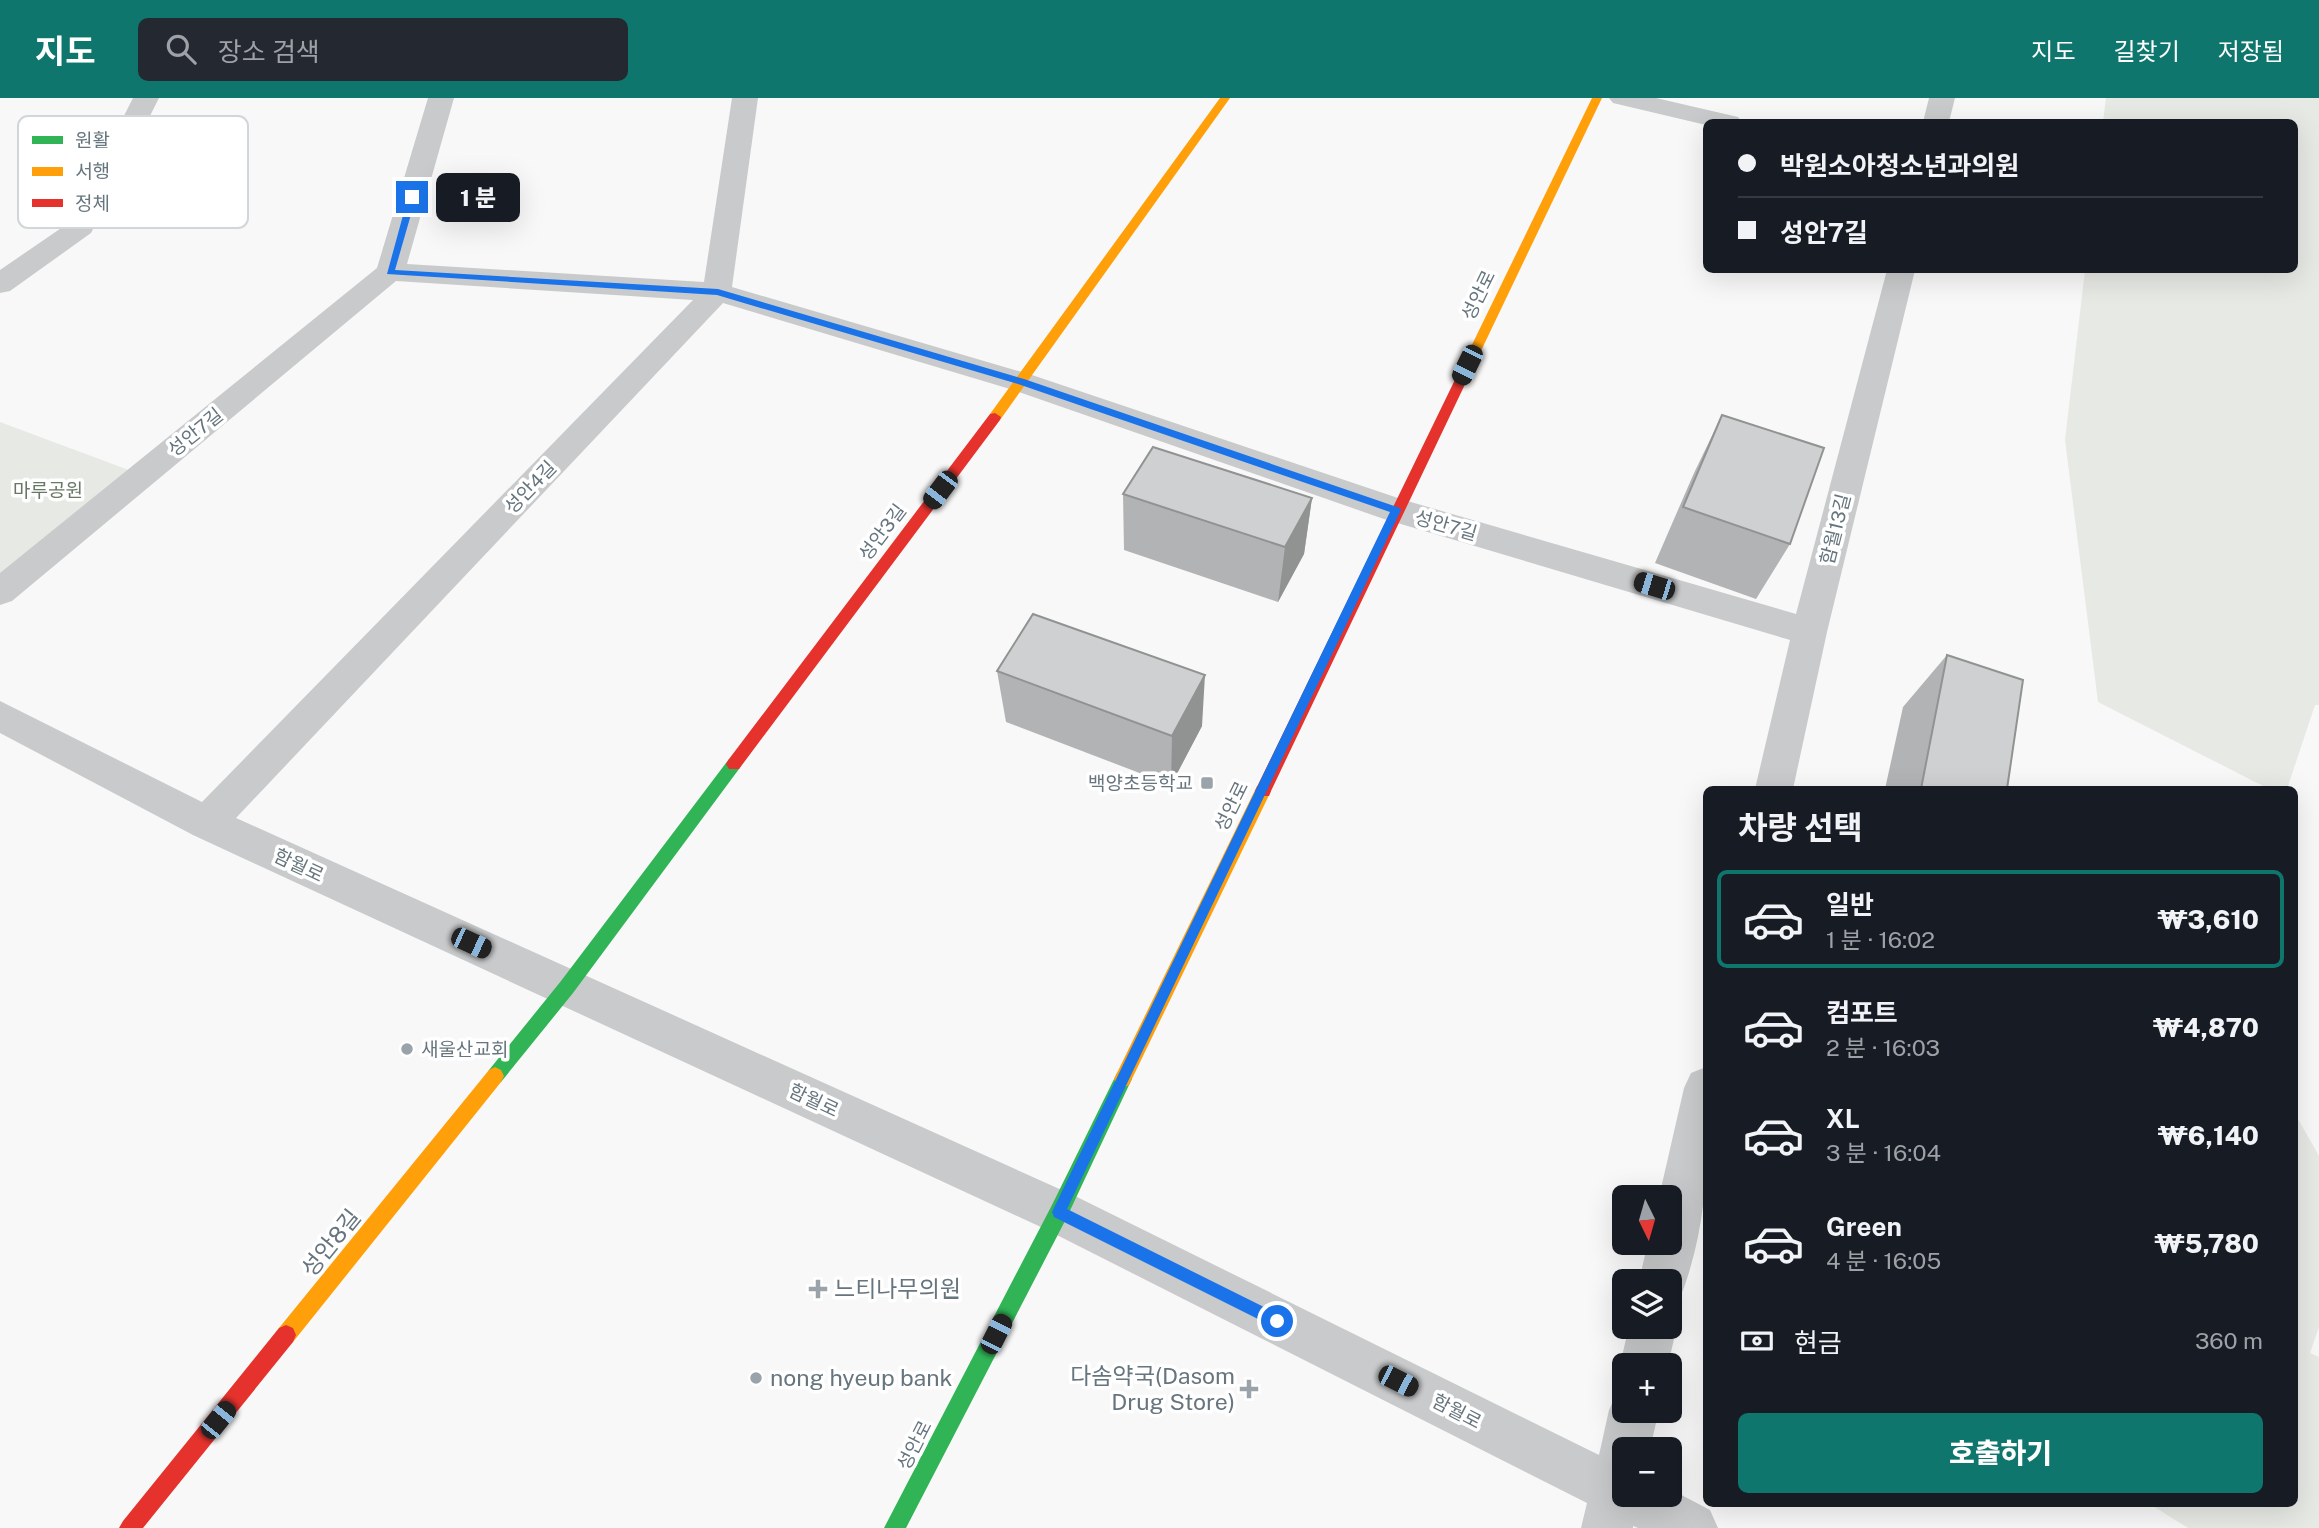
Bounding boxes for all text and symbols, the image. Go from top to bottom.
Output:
search box [138,18,628,81]
icon: search [162,30,200,68]
text: 지도 [35,32,96,70]
text: 장소 검색 [218,36,320,67]
text: 지도 [2031,37,2076,65]
text: 길찾기 [2114,37,2180,65]
text: 저장됨 [2218,37,2284,65]
legend [18,116,248,228]
text: 원활 [75,129,110,151]
text: 박원소아청소년과의원 [1780,150,2019,181]
text: 서행 [75,160,110,182]
callout: 1 분 [436,172,520,222]
route end [396,181,428,213]
text: 1 분 [460,184,496,211]
text: 정체 [75,192,110,214]
text: 성안7길 [1780,217,1868,248]
street label: 성안로 [1457,267,1499,323]
car [1449,342,1486,388]
street label: 성안7길 [163,403,227,461]
street label: 성안4길 [500,456,560,518]
car [919,467,962,513]
park label: 마루공원 [13,479,83,501]
street label: 함월13길 [1816,491,1854,567]
street label: 성안3길 [854,500,910,564]
street label: 성안7길 [1412,506,1480,544]
car [1631,570,1678,602]
place label: 백양초등학교 [1088,772,1193,794]
marker: 백양초등학교 [1199,775,1215,791]
street label: 성안로 [1210,778,1252,834]
text: 차량 선택 [1738,809,1863,846]
street label: 함월로 [271,844,327,886]
icon: car [1742,888,1805,951]
text: 일반 [1826,889,1874,920]
text: ₩3,610 [2157,904,2259,935]
car [448,925,495,961]
text: 1 분 · 16:02 [1826,926,1935,953]
icon: car [1742,996,1805,1059]
text: 컴포트 [1826,997,1898,1028]
text: ₩4,870 [2153,1012,2259,1043]
text: 2 분 · 16:03 [1826,1034,1940,1061]
place label: 새울산교회 [421,1038,508,1060]
marker: 새울산교회 [399,1041,415,1057]
street label: 함월로 [786,1079,842,1121]
text: XL [1826,1103,1860,1134]
icon: car [1742,1104,1805,1167]
text: ₩6,140 [2158,1120,2259,1151]
text: 3 분 · 16:04 [1826,1139,1941,1166]
north arrow [1612,1185,1682,1255]
map controls [1612,1185,1682,1507]
street label: 성안8길 [295,1204,366,1282]
text: Green [1826,1211,1902,1242]
icon: car [1742,1212,1805,1275]
text: ₩5,780 [2154,1228,2259,1259]
text: 4 분 · 16:05 [1826,1247,1941,1274]
button: layers [1612,1269,1682,1339]
place label: 느티나무의원 [834,1275,961,1302]
marker: 느티나무의원 [808,1279,828,1299]
route start [1261,1305,1293,1337]
car [978,1311,1015,1357]
icon: cash [1738,1322,1776,1360]
text: 현금 [1794,1327,1842,1358]
text: 360 m [2195,1327,2263,1354]
button: + [1612,1353,1682,1423]
place label: 다솜약국(Dasom Drug Store) [1070,1362,1235,1415]
car [1375,1362,1422,1400]
place label: nong hyeup bank [770,1364,953,1391]
marker: nong hyeup bank [748,1370,764,1386]
marker: 다솜약국(Dasom Drug Store) [1241,1381,1257,1397]
street label: 함월로 [1429,1389,1485,1433]
car [197,1397,240,1443]
button: 호출하기 [1738,1413,2263,1493]
street label: 성안로 [892,1417,936,1473]
button: − [1612,1437,1682,1507]

